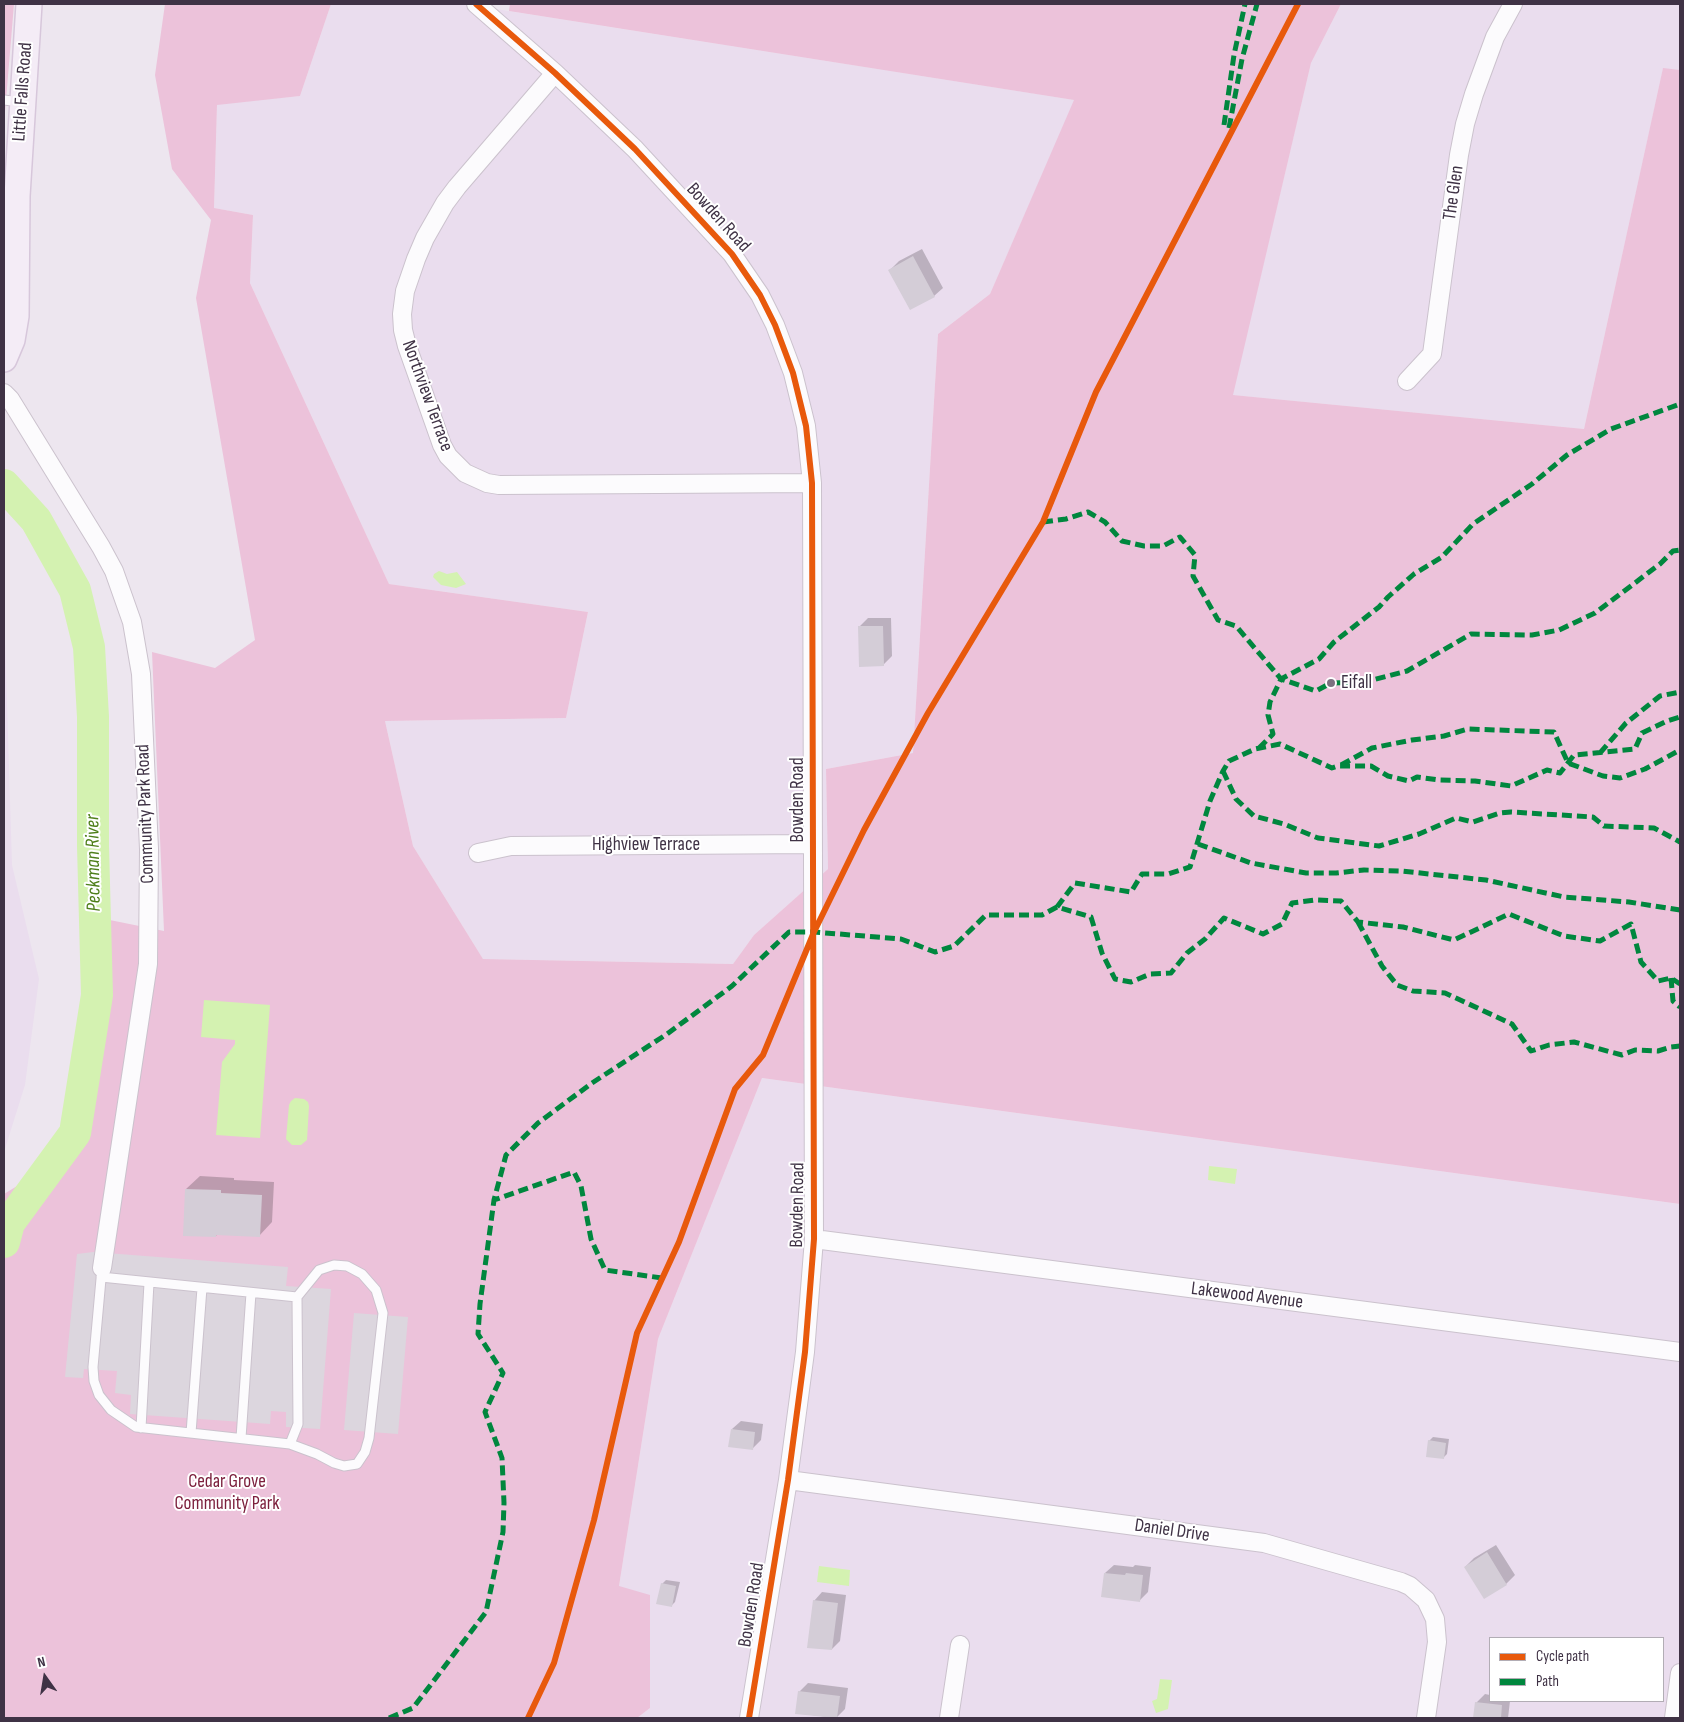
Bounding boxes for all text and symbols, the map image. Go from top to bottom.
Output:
street label: Little Falls Road [8,42,38,142]
street label: The Glen [1439,164,1469,222]
street label: Bowden Road [681,179,755,257]
street label: Northview Terrace [396,337,458,455]
place label: Eifall [1341,672,1372,694]
marker: Eifall [1325,677,1337,689]
street label: Community Park Road [132,744,160,884]
street label: Bowden Road [787,757,809,843]
water label: Peckman River [81,814,107,912]
street label: Highview Terrace [592,834,700,856]
street label: Bowden Road [786,1162,810,1248]
street label: Lakewood Avenue [1190,1278,1304,1314]
park label: Cedar Grove Community Park [175,1471,279,1515]
street label: Daniel Drive [1133,1514,1211,1548]
street label: Bowden Road [734,1561,770,1649]
legend [1489,1637,1664,1702]
text: Cycle path [1536,1647,1589,1666]
north arrow [20,1652,70,1702]
text: N [36,1653,47,1671]
text: Path [1536,1672,1559,1691]

